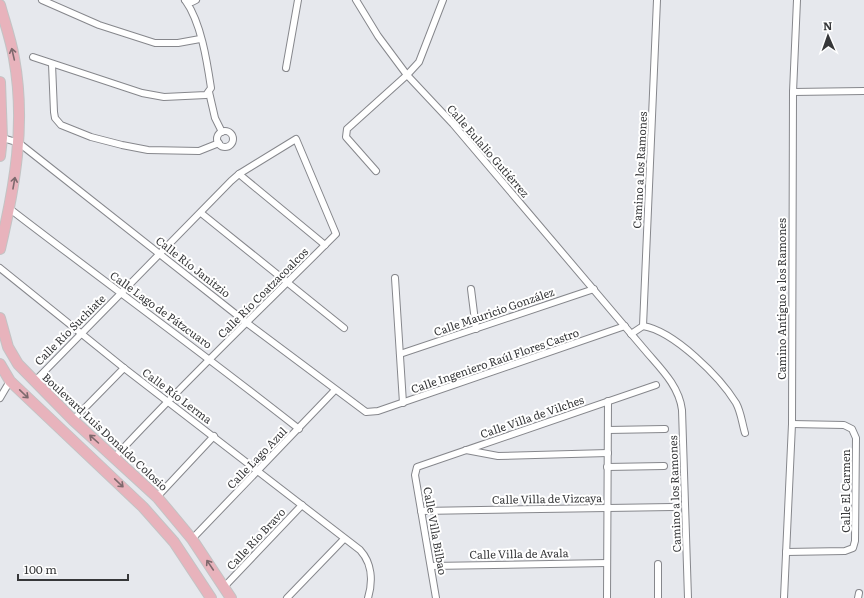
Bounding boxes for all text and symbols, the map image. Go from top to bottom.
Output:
north arrow [808,16,848,56]
text: N [823,17,833,33]
one-way arrow [9,48,17,61]
street label: Calle Eulalio Gutiérrez [444,101,534,201]
street label: Camino a los Ramones [628,111,650,229]
one-way arrow [11,177,19,190]
street label: Camino Antiguo a los Ramones [773,218,789,380]
street label: Calle Río Janitzio [153,232,234,301]
street label: Calle Río Coatzacoalcos [213,243,311,341]
street label: Calle Lago de Pátzcuaro [107,267,216,352]
street label: Calle Mauricio González [431,283,557,339]
street label: Calle Río Suchiate [30,290,109,368]
street label: Calle Ingeniero Raúl Flores Castro [408,324,581,396]
street label: Calle Río Lerma [139,364,216,427]
street label: Boulevard Luis Donaldo Colosio [39,369,172,494]
one-way arrow [19,390,29,399]
street label: Calle Villa de Vilches [478,391,586,441]
street label: Calle Lago Azul [223,423,290,492]
one-way arrow [89,434,100,443]
street label: Camino a los Ramones [664,435,684,553]
street label: Calle El Carmen [837,449,853,533]
one-way arrow [114,479,124,488]
street label: Calle Villa Bilbao [420,485,452,576]
street label: Calle Villa de Vizcaya [492,489,602,507]
street label: Calle Río Bravo [222,504,288,573]
street label: Calle Villa de Avala [469,544,569,562]
scale bar [18,556,128,582]
text: 100 m [24,560,57,578]
one-way arrow [206,560,214,571]

